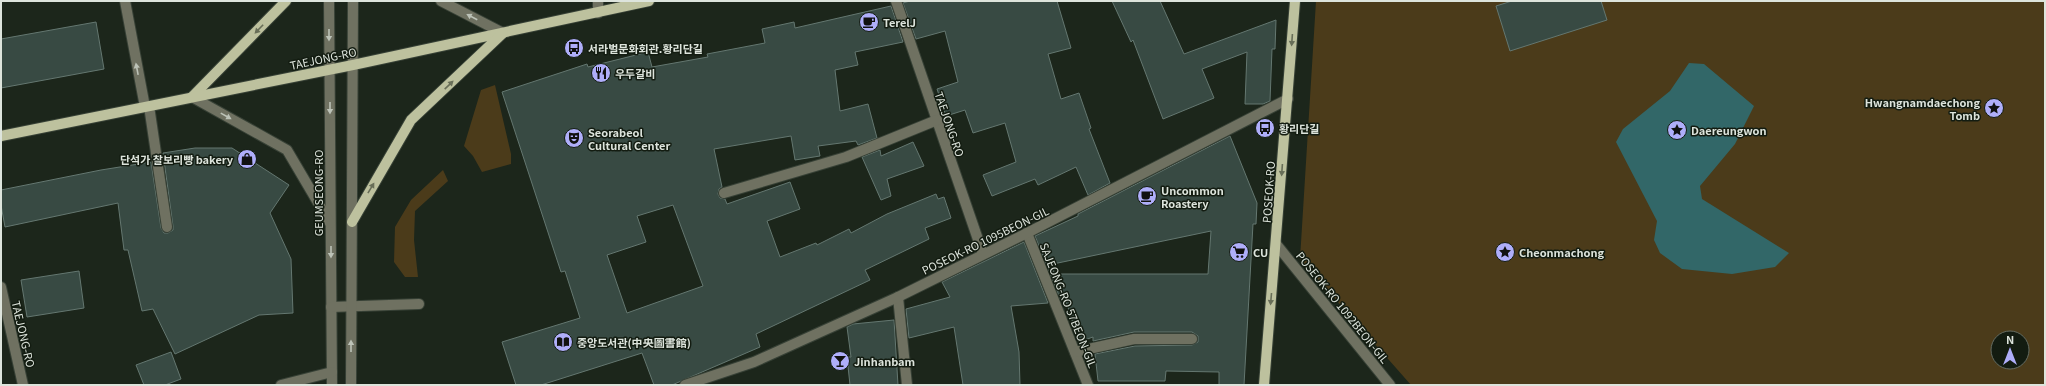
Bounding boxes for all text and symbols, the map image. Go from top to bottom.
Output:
cafe icon: TerelJ [858,11,880,33]
one-way arrow [466,14,478,20]
place label: TerelJ [883,14,916,30]
one-way arrow [254,24,264,34]
one-way arrow [326,29,332,42]
one-way arrow [1289,34,1296,46]
bus stop icon: 서라벌문화회관.황리단길 [563,37,585,59]
place label: 서라벌문화회관.황리단길 [588,40,703,56]
street label: TAEJONG-RO [288,43,358,73]
restaurant icon: 우두갈비 [590,62,612,84]
one-way arrow [134,63,140,75]
place label: 우두갈비 [615,65,655,81]
one-way arrow [444,80,454,90]
street label: TAEJONG-RO [931,89,969,159]
place label: Hwangnamdaechong Tomb [1865,94,1980,123]
place icon: Hwangnamdaechong Tomb [1983,97,2005,119]
one-way arrow [327,102,333,115]
one-way arrow [220,113,232,120]
bus stop icon: 황리단길 [1254,117,1276,139]
place icon: Daereungwon [1666,119,1688,141]
place label: 황리단길 [1279,120,1319,136]
place label: Daereungwon [1691,122,1767,138]
place label: Seorabeol Cultural Center [588,124,670,153]
theatre icon: Seorabeol Cultural Center [563,127,585,149]
shop icon: 단석가 찰보리빵 bakery [236,148,258,170]
street label: GEUMSEONG-RO [310,150,326,236]
place label: 단석가 찰보리빵 bakery [120,151,234,167]
street label: POSEOK-RO [1258,161,1278,223]
one-way arrow [1279,163,1286,176]
one-way arrow [368,182,375,194]
place label: Uncommon Roastery [1161,182,1224,211]
cafe icon: Uncommon Roastery [1136,185,1158,207]
street label: POSEOK-RO 1095BEON-GIL [919,202,1051,278]
street label: SAJEONG-RO 57BEON-GIL [1037,240,1101,370]
supermarket icon: CU [1228,241,1250,263]
place icon: Cheonmachong [1494,241,1516,263]
place label: CU [1253,244,1268,260]
place label: Cheonmachong [1519,244,1604,260]
one-way arrow [328,246,334,259]
street label: POSEOK-RO 1092BEON-GIL [1293,248,1393,366]
one-way arrow [1268,293,1275,305]
street label: TAEJONG-RO [9,299,39,369]
north arrow [1990,330,2030,370]
library icon: 중앙도서관(中央圖書館) [552,331,574,353]
text: N [2006,331,2014,347]
place label: 중앙도서관(中央圖書館) [577,334,691,350]
one-way arrow [348,339,354,352]
bar icon: Jinhanbam [829,350,851,372]
place label: Jinhanbam [854,353,915,369]

